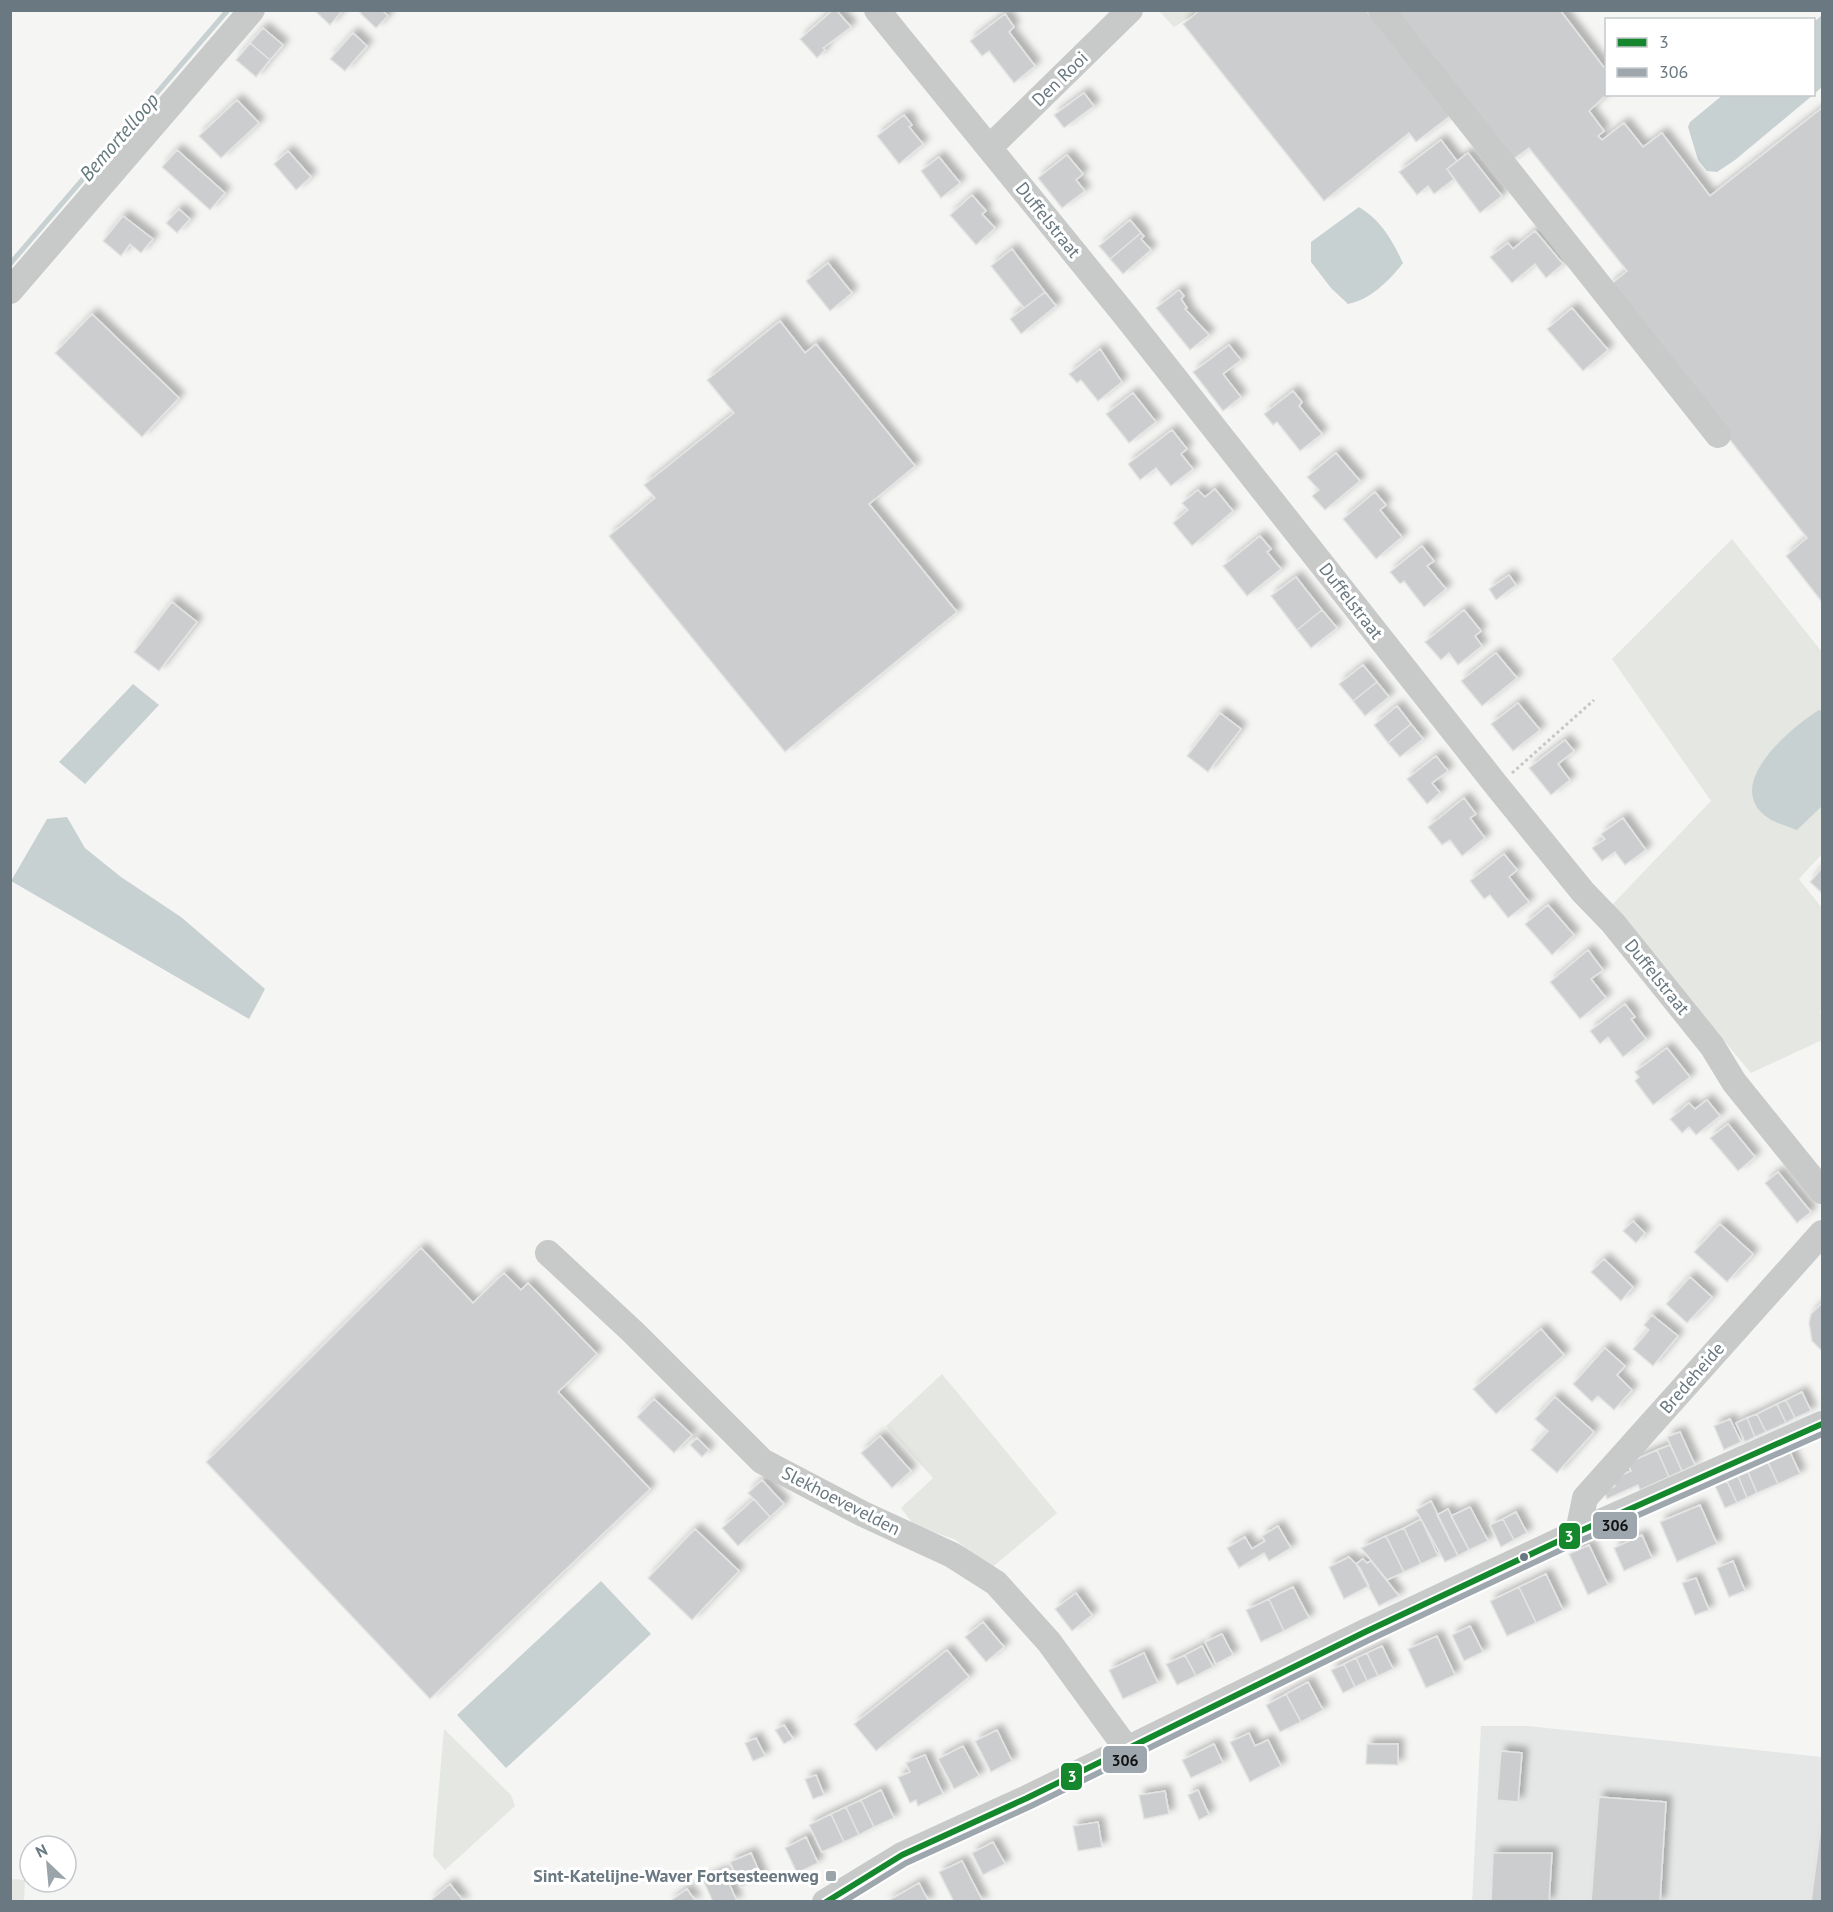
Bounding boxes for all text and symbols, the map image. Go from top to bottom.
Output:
legend [1605,18,1815,96]
text: 3 [1659,30,1669,53]
street label: Den Rooi [1027,46,1093,111]
text: 306 [1659,60,1688,83]
water label: Bemortelloop [74,88,164,186]
street label: Duffelstraat [1011,177,1086,262]
street label: Duffelstraat [1314,558,1388,644]
street label: Duffelstraat [1620,934,1695,1019]
street label: Bredeheide [1654,1337,1729,1418]
street label: Slekhoevevelden [778,1461,904,1540]
line badge: 306 [1592,1511,1638,1540]
text: 306 [1601,1515,1629,1535]
line badge: 3 [1558,1522,1581,1550]
text: 3 [1564,1526,1574,1546]
unlabelled marker [1518,1551,1530,1563]
line badge: 306 [1102,1745,1148,1774]
text: 306 [1111,1750,1139,1770]
line badge: 3 [1060,1762,1083,1791]
text: 3 [1067,1766,1077,1786]
north arrow [18,1834,78,1894]
text: N [32,1839,51,1862]
place label: Sint-Katelijne-Waver Fortsesteenweg [533,1864,819,1887]
marker: Sint-Katelijne-Waver Fortsesteenweg [824,1869,838,1883]

